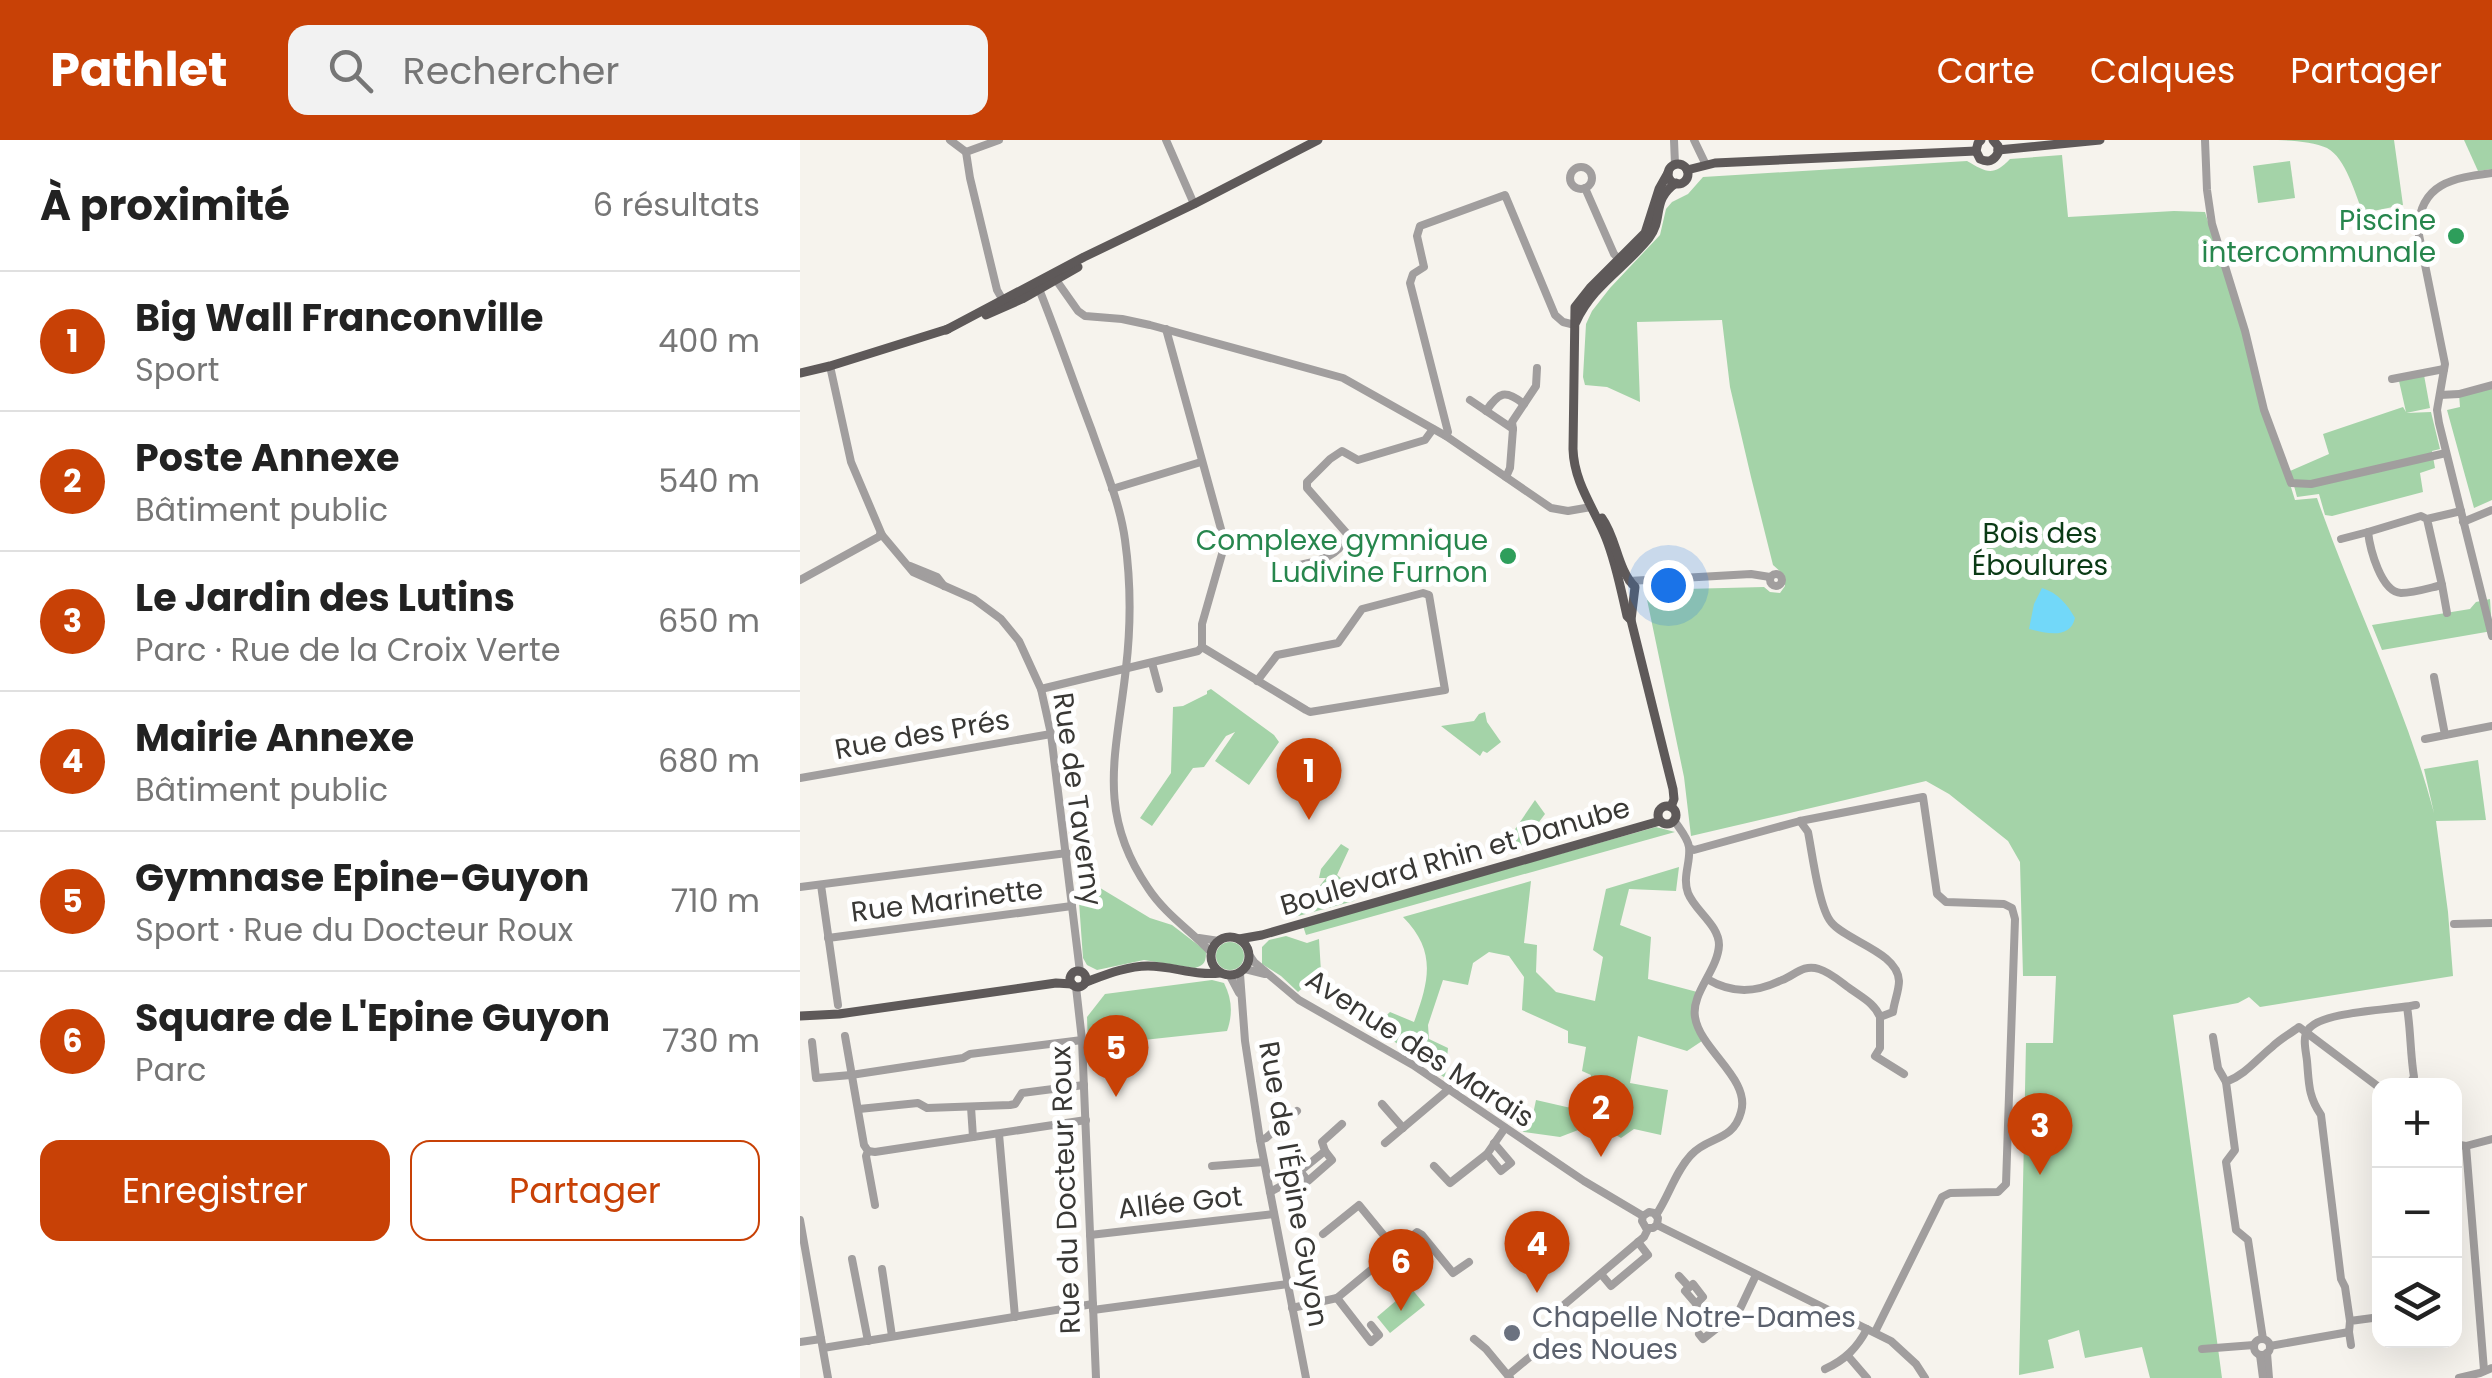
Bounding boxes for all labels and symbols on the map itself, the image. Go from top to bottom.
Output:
place label: Piscine intercommunale [2202,201,2436,272]
marker: Piscine intercommunale [2445,225,2467,247]
park label: Bois des Éboulures [1972,514,2108,585]
place label: Complexe gymnique Ludivine Furnon [1196,521,1488,592]
marker: Complexe gymnique Ludivine Furnon [1497,545,1519,567]
your location [1643,560,1694,611]
street label: Rue de Taverny [1043,690,1112,908]
street label: Rue des Prés [832,700,1013,769]
pin: 1 [1276,738,1342,820]
street label: Boulevard Rhin et Danube [1276,788,1634,925]
street label: Rue Marinette [849,869,1045,932]
street label: Avenue des Marais [1298,960,1541,1137]
pin: 5 [1084,1014,1148,1097]
street label: Rue de l'Épine Guyon [1249,1038,1338,1330]
street label: Rue du Docteur Roux [1041,1045,1090,1335]
pin: 2 [1568,1074,1634,1157]
pin: 3 [2008,1092,2072,1175]
street label: Allée Got [1116,1177,1244,1228]
pin: 4 [1504,1210,1570,1293]
pin: 6 [1368,1228,1434,1311]
place label: Chapelle Notre-Dames des Noues [1532,1298,1856,1369]
marker: Chapelle Notre-Dames des Noues [1501,1322,1523,1344]

